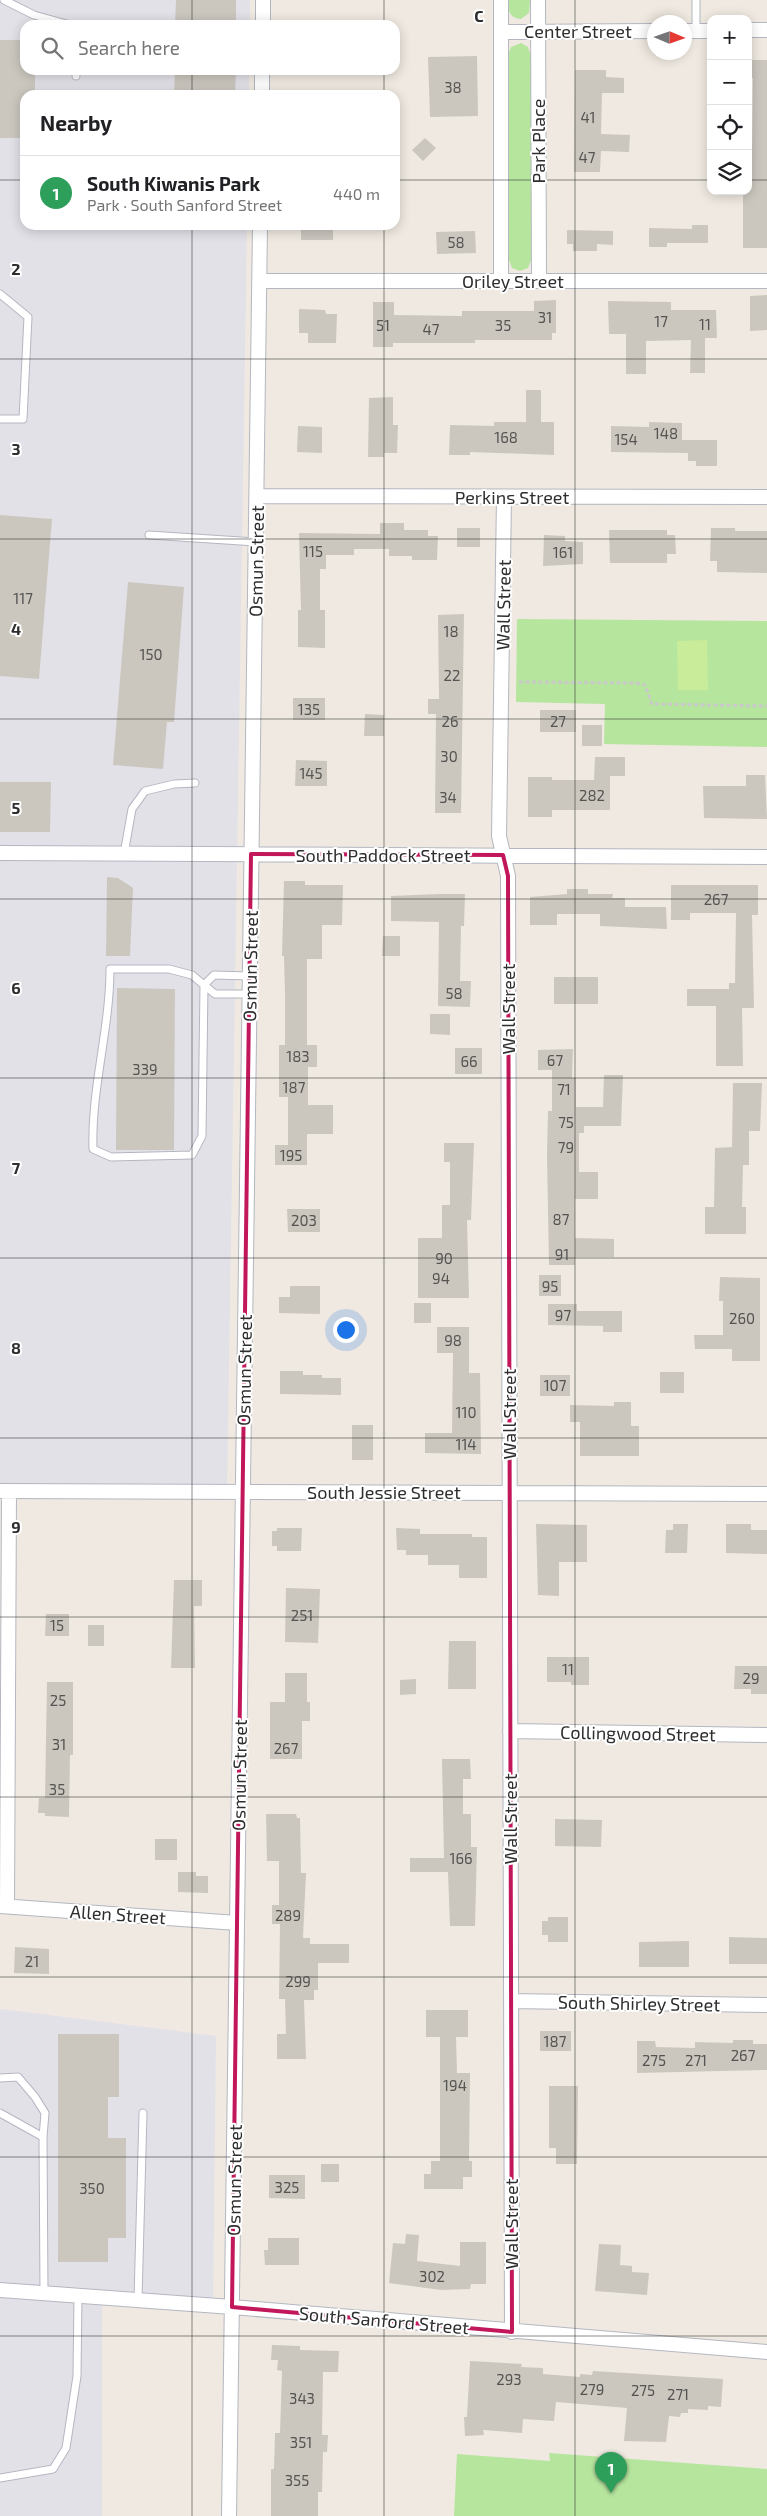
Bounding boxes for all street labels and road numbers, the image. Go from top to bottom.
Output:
street label: Center Street [524,20,632,42]
street label: Park Place [527,99,549,183]
street label: Oriley Street [462,270,564,292]
street label: Perkins Street [455,486,569,508]
street label: Osmun Street [244,505,268,617]
street label: Wall Street [491,559,515,651]
street label: South Paddock Street [295,844,471,866]
street label: Osmun Street [238,910,262,1022]
street label: Wall Street [497,963,519,1055]
street label: Osmun Street [232,1314,256,1426]
street label: Wall Street [498,1368,520,1460]
street label: South Jessie Street [307,1481,461,1503]
street label: Osmun Street [227,1719,251,1831]
street label: Collingwood Street [560,1721,716,1745]
street label: Wall Street [499,1773,521,1865]
street label: Allen Street [69,1900,167,1928]
street label: South Shirley Street [558,1991,720,2015]
street label: Osmun Street [222,2124,246,2236]
street label: Wall Street [500,2178,522,2270]
street label: South Sanford Street [298,2302,470,2338]

